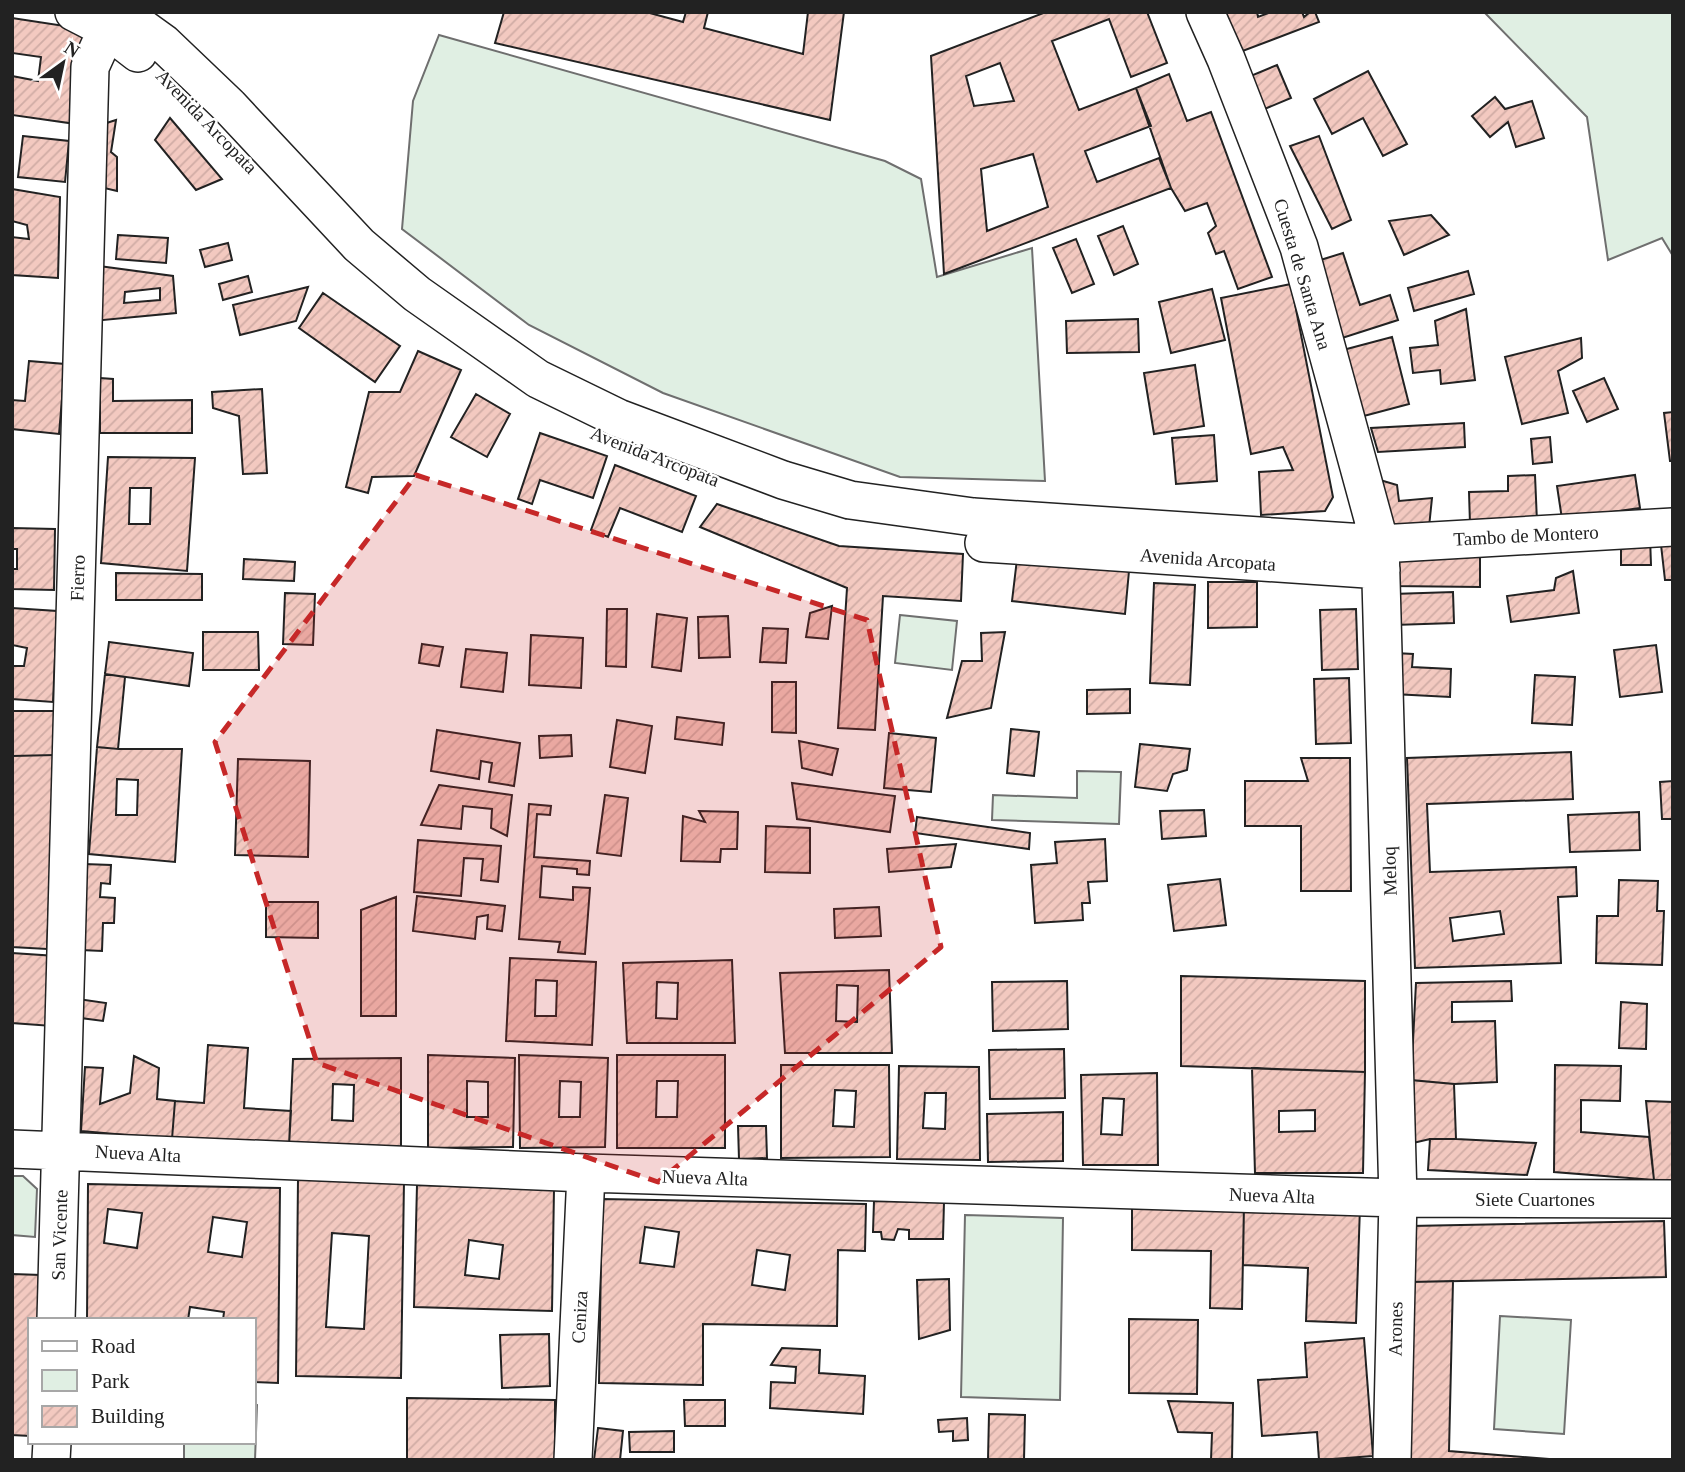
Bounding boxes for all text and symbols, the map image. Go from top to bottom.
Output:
north arrow [28,28,98,98]
text: N [61,37,84,62]
street label: Avenida Arcopata [152,65,262,178]
street label: Cuesta de Santa Ana [1270,196,1336,353]
street label: Avenida Arcopata [587,422,723,491]
street label: Tambo de Montero [1453,521,1599,550]
street label: Avenida Arcopata [1139,544,1277,575]
street label: Fierro [66,554,89,602]
street label: Meloq [1378,845,1401,896]
street label: Nueva Alta [94,1141,182,1166]
street label: Nueva Alta [662,1166,749,1190]
street label: Nueva Alta [1229,1184,1316,1208]
street label: San Vicente [47,1189,72,1281]
street label: Siete Cuartones [1475,1189,1595,1210]
street label: Ceniza [568,1290,591,1344]
street label: Arones [1385,1301,1406,1357]
legend [28,1318,256,1444]
text: Road [91,1334,136,1358]
text: Park [91,1369,130,1393]
text: Building [91,1404,165,1428]

